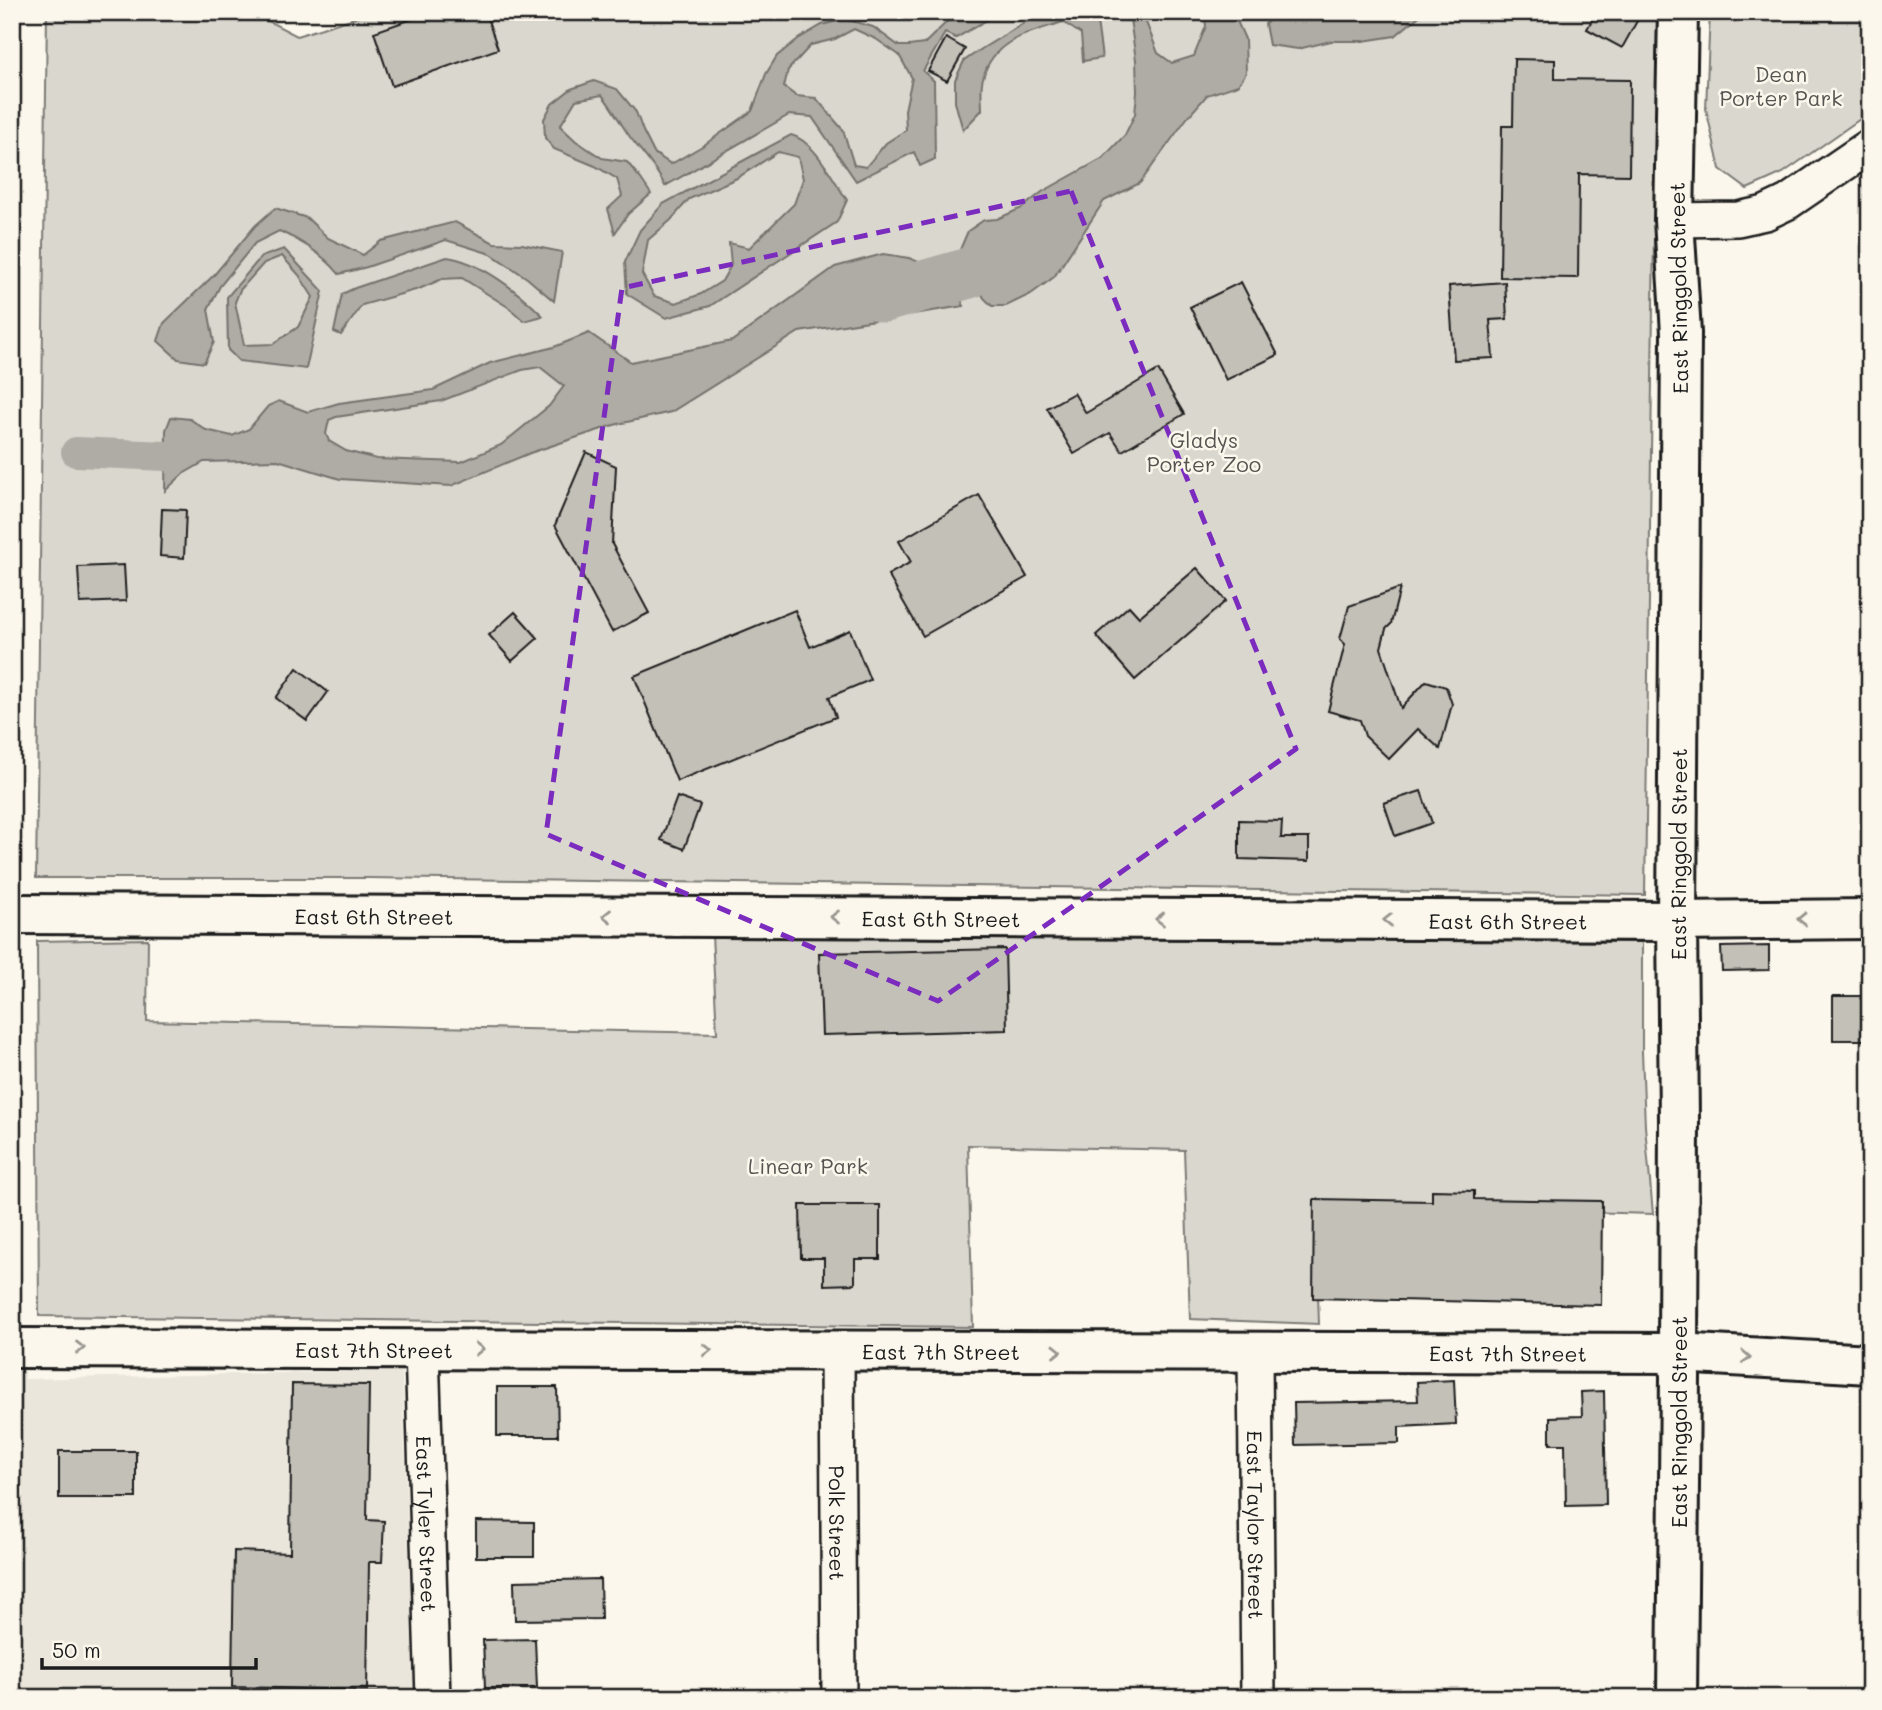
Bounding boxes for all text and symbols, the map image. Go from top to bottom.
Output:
park label: Dean Porter Park [1720,60,1842,111]
street label: East Ringgold Street [1663,182,1693,394]
park label: Gladys Porter Zoo [1147,426,1261,477]
street label: East Ringgold Street [1663,748,1692,960]
street label: East 6th Street [295,902,453,929]
street label: East 6th Street [862,904,1020,932]
street label: East 6th Street [1429,906,1587,934]
one-way arrow [602,908,612,924]
one-way arrow [829,909,840,925]
one-way arrow [1155,911,1165,927]
one-way arrow [1382,912,1393,928]
one-way arrow [1796,912,1807,927]
park label: Linear Park [748,1152,868,1179]
street label: East Ringgold Street [1665,1316,1692,1528]
street label: East 7th Street [295,1335,453,1363]
street label: East 7th Street [862,1337,1020,1365]
street label: East 7th Street [1429,1339,1587,1366]
one-way arrow [76,1340,86,1356]
one-way arrow [475,1341,485,1357]
one-way arrow [702,1342,713,1358]
one-way arrow [1052,1343,1063,1359]
one-way arrow [1741,1349,1752,1364]
street label: East Taylor Street [1242,1430,1271,1620]
street label: East Tyler Street [411,1435,444,1613]
street label: Polk Street [824,1465,852,1581]
scale bar [42,1626,256,1670]
text: 50 m [52,1636,101,1663]

